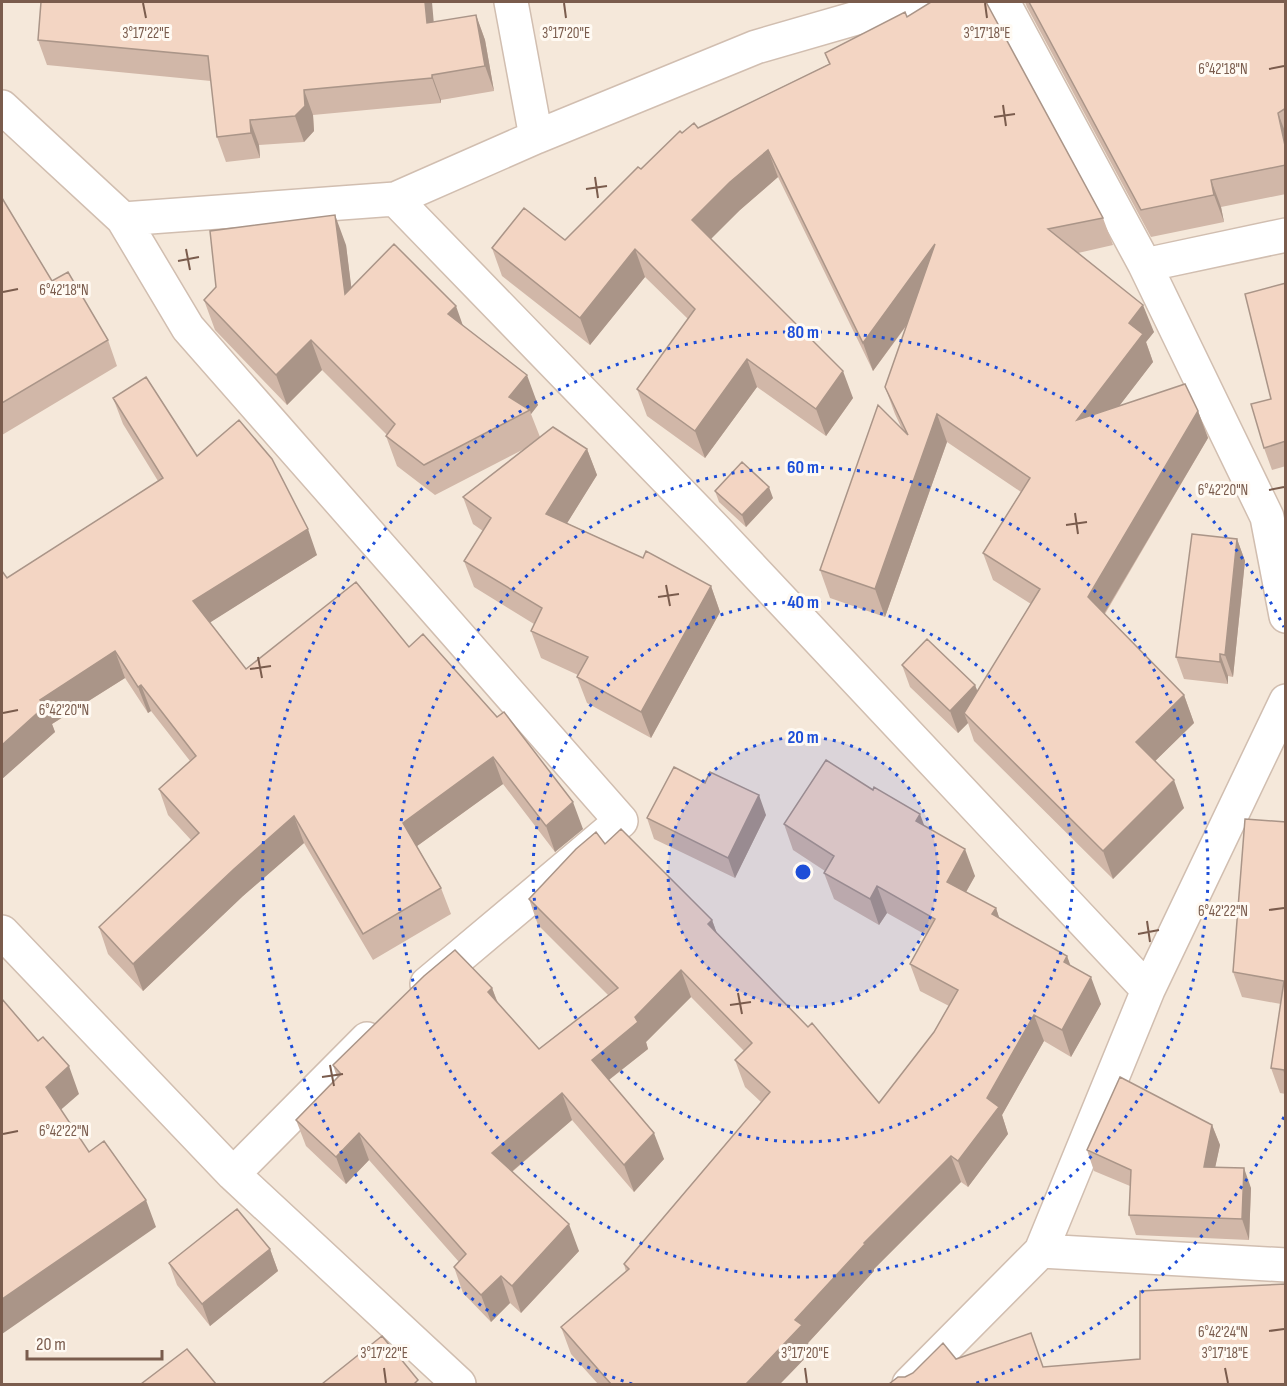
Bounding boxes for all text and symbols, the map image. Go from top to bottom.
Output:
text: 3°17'22"E [122,24,170,43]
text: 3°17'20"E [542,24,590,43]
text: 3°17'18"E [963,24,1011,43]
text: 6°42'18"N [1198,60,1248,79]
text: 6°42'18"N [39,281,89,300]
text: 80 m [787,322,819,343]
text: 60 m [787,457,819,478]
text: 6°42'20"N [1198,481,1248,500]
text: 40 m [787,592,819,613]
text: 6°42'20"N [39,701,89,720]
text: 20 m [787,727,819,748]
centre of rings [793,862,813,882]
text: 6°42'22"N [1198,902,1248,921]
text: 6°42'22"N [39,1122,89,1141]
scale bar [27,1323,162,1361]
text: 6°42'24"N [1198,1323,1248,1342]
text: 20 m [36,1334,66,1355]
text: 3°17'22"E [360,1344,408,1363]
text: 3°17'20"E [781,1344,829,1363]
text: 3°17'18"E [1201,1344,1249,1363]

